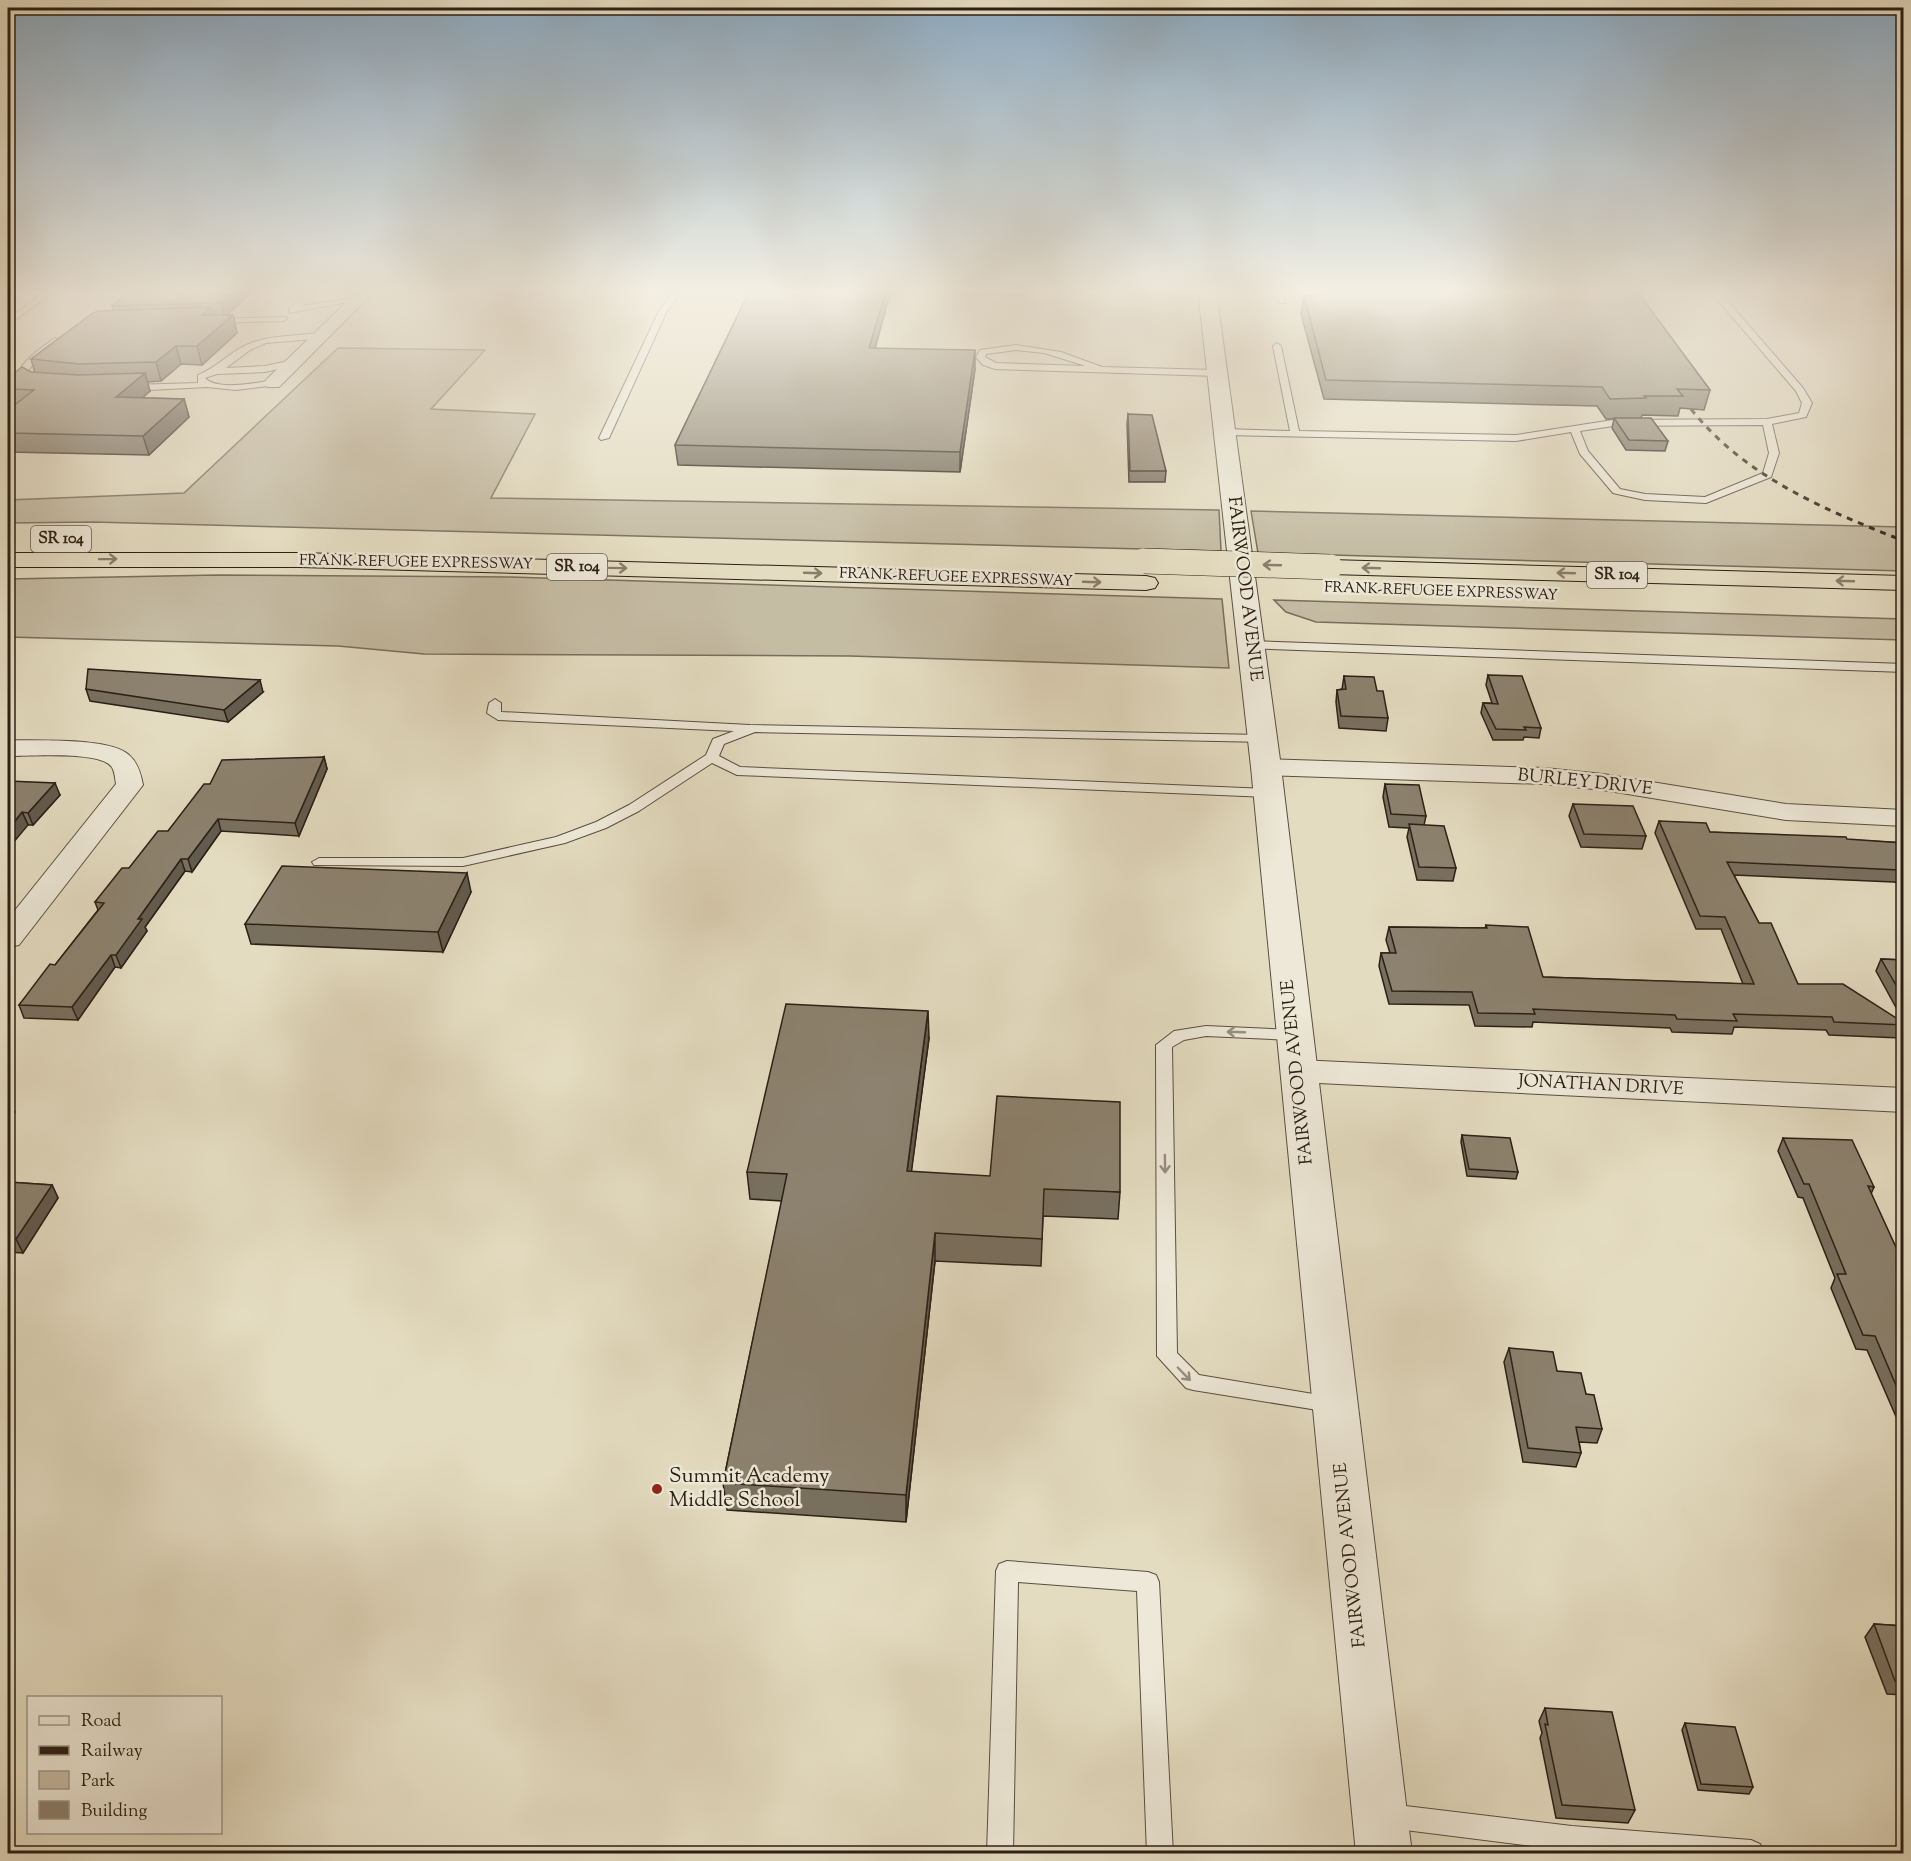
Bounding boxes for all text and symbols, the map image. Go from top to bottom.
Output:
street label: FAIRWOOD AVENUE [1220,495,1268,683]
road number: SR 104 [31,526,91,552]
street label: FRANK-REFUGEE EXPRESSWAY [299,550,533,576]
one-way arrow [97,553,117,565]
road number: SR 104 [547,554,607,580]
one-way arrow [1263,559,1282,571]
one-way arrow [607,562,627,574]
one-way arrow [1362,562,1382,574]
road number: SR 104 [1587,562,1647,588]
street label: FRANK-REFUGEE EXPRESSWAY [839,563,1074,593]
one-way arrow [802,568,822,579]
one-way arrow [1557,568,1577,579]
one-way arrow [1836,575,1856,587]
one-way arrow [1081,576,1101,587]
street label: FRANK-REFUGEE EXPRESSWAY [1324,577,1559,607]
street label: BURLEY DRIVE [1516,763,1654,803]
street label: FAIRWOOD AVENUE [1275,978,1321,1166]
one-way arrow [1227,1027,1247,1038]
street label: JONATHAN DRIVE [1517,1069,1685,1103]
one-way arrow [1159,1154,1171,1174]
one-way arrow [1177,1366,1192,1381]
street label: FAIRWOOD AVENUE [1328,1461,1374,1649]
place label: Summit Academy Middle School [669,1462,830,1516]
marker: Summit Academy Middle School [650,1482,664,1496]
legend [27,1696,222,1834]
text: Road [81,1709,121,1735]
text: Railway [81,1739,143,1765]
text: Park [81,1769,116,1795]
text: Building [81,1799,147,1825]

